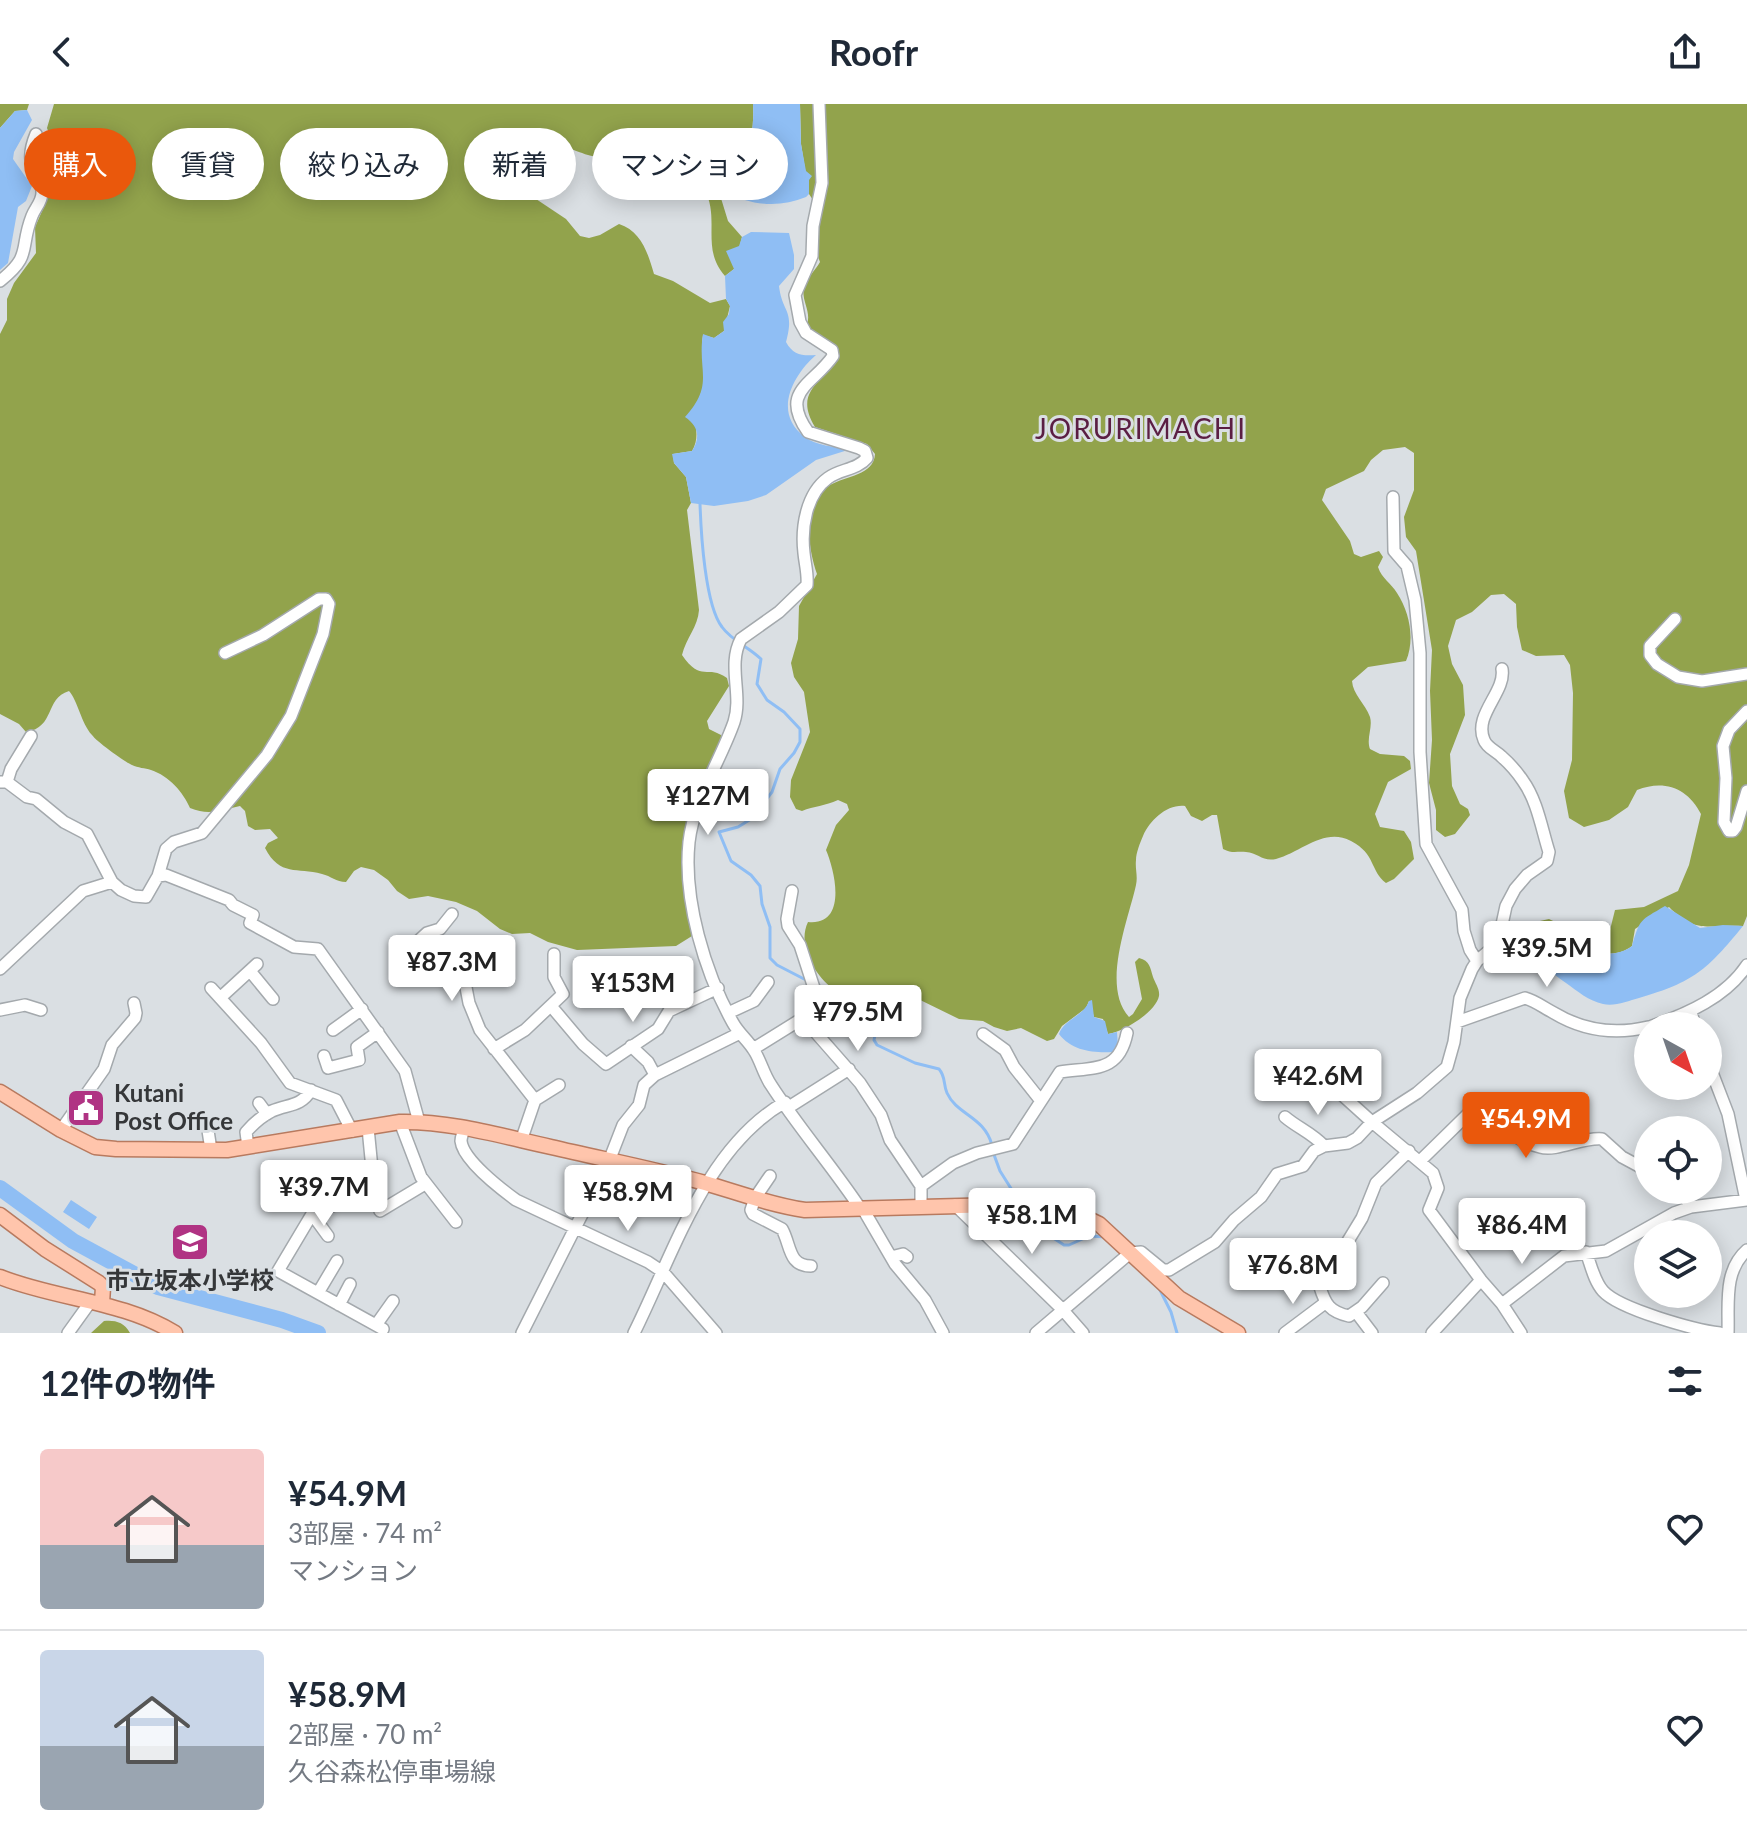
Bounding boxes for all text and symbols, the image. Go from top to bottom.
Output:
icon: back [40,30,84,74]
text: Roofr [829,30,918,74]
icon: share [1663,30,1707,74]
chip: 購入 [24,128,136,200]
chip: 賃貸 [152,128,264,200]
chip: 絞り込み [280,128,448,200]
chip: 新着 [464,128,576,200]
chip: マンション [592,128,788,200]
district label: JORURIMACHI [1035,411,1247,445]
pin: ¥127M [652,769,764,837]
text: ¥127M [666,779,750,811]
pin: ¥39.5M [1482,921,1612,989]
text: ¥39.5M [1501,931,1593,963]
pin: ¥87.3M [387,935,517,1003]
text: ¥87.3M [406,945,498,977]
pin: ¥153M [577,956,689,1024]
text: ¥153M [591,966,675,998]
pin: ¥79.5M [793,985,923,1053]
text: ¥79.5M [812,995,904,1027]
north arrow [1634,1012,1722,1100]
map controls [1634,1012,1722,1308]
pin: ¥42.6M [1253,1049,1383,1117]
text: ¥42.6M [1272,1059,1364,1091]
place label: Kutani Post Office [114,1078,233,1135]
public building icon: Kutani Post Office [65,1087,107,1129]
pin: ¥54.9M [1461,1092,1591,1160]
text: ¥54.9M [1480,1102,1572,1134]
button: locate [1634,1116,1722,1204]
pin: ¥39.7M [259,1160,389,1228]
pin: ¥58.9M [563,1165,693,1233]
text: ¥39.7M [278,1170,370,1202]
text: ¥58.9M [582,1175,674,1207]
pin: ¥58.1M [967,1188,1097,1256]
text: ¥58.1M [986,1198,1078,1230]
pin: ¥86.4M [1457,1198,1587,1266]
text: ¥86.4M [1476,1208,1568,1240]
button: layers [1634,1220,1722,1308]
school or university icon: 市立坂本小学校 [169,1221,211,1263]
pin: ¥76.8M [1228,1238,1358,1306]
text: ¥76.8M [1247,1248,1339,1280]
place label: 市立坂本小学校 [106,1265,274,1294]
icon: filters [1663,1359,1707,1403]
text: 12件の物件 [40,1362,215,1403]
text: ¥54.9M [288,1472,407,1513]
icon: home [104,1481,200,1577]
icon: heart [1663,1507,1707,1551]
text: 3部屋 · 74 m² [288,1517,442,1549]
text: マンション [288,1554,418,1586]
text: ¥58.9M [288,1673,407,1714]
icon: home [104,1682,200,1778]
icon: heart [1663,1708,1707,1752]
text: 2部屋 · 70 m² [288,1718,442,1750]
text: 久谷森松停車場線 [288,1755,496,1787]

